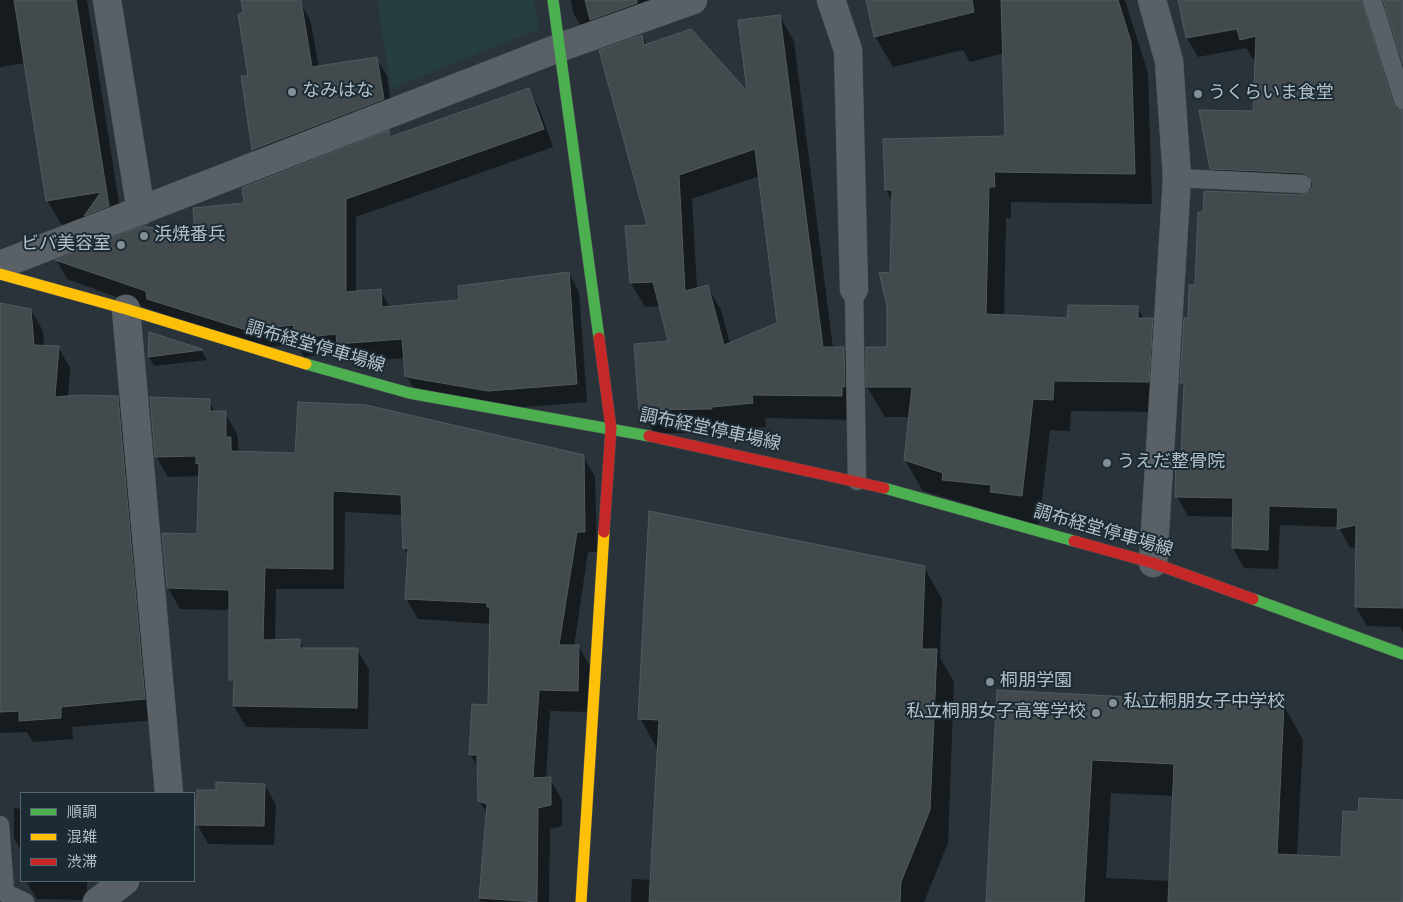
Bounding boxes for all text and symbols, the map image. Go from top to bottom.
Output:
place label: なみはな [302,81,374,103]
place label: うくらいま食堂 [1208,83,1334,105]
marker: なみはな [286,86,298,98]
marker: うくらいま食堂 [1192,88,1204,100]
place label: 浜焼番兵 [154,225,226,247]
marker: 浜焼番兵 [138,230,150,242]
place label: ビバ美容室 [21,234,111,256]
marker: ビバ美容室 [115,239,127,251]
street label: 調布経堂停車場線 [243,318,387,378]
street label: 調布経堂停車場線 [637,405,783,457]
place label: うえだ整骨院 [1117,452,1225,474]
marker: うえだ整骨院 [1101,457,1113,469]
street label: 調布経堂停車場線 [1031,502,1175,562]
place label: 桐朋学園 [1000,671,1072,693]
marker: 桐朋学園 [984,676,996,688]
place label: 私立桐朋女子中学校 [1123,692,1285,714]
marker: 私立桐朋女子中学校 [1107,697,1119,709]
place label: 私立桐朋女子高等学校 [906,702,1086,724]
marker: 私立桐朋女子高等学校 [1090,707,1102,719]
legend [20,792,195,882]
text: 順調 [67,802,97,823]
text: 混雑 [67,827,97,848]
text: 渋滞 [67,852,97,873]

